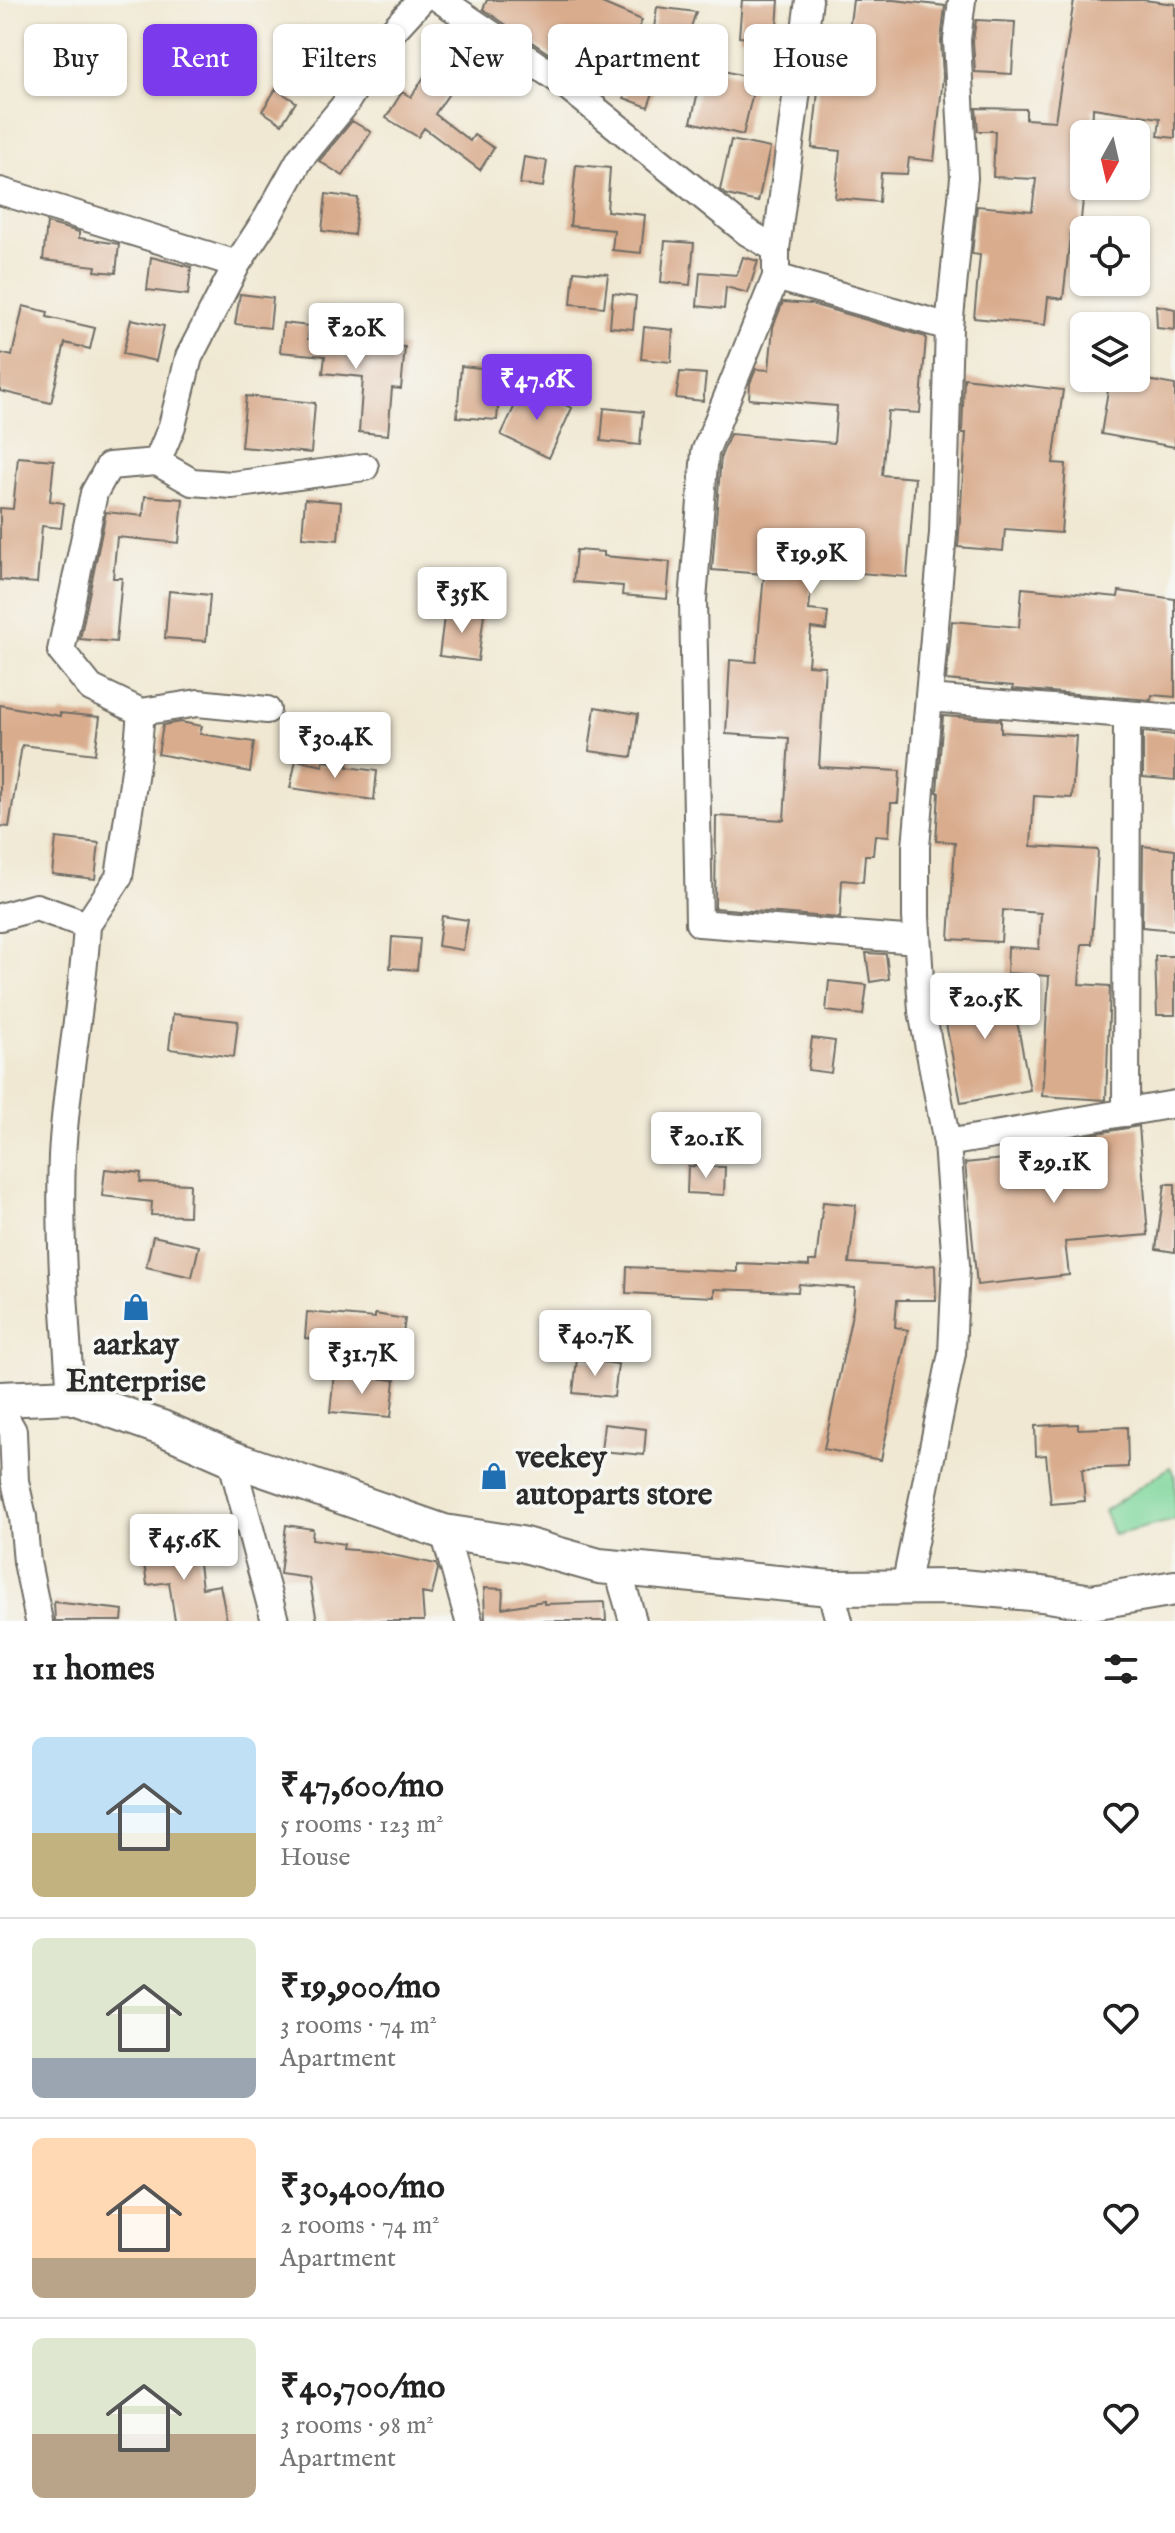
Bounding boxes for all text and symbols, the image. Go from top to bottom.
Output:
chip: Buy [24,24,127,96]
chip: Rent [143,24,257,96]
chip: Filters [273,24,405,96]
chip: New [421,24,532,96]
chip: Apartment [548,24,728,96]
chip: House [744,24,876,96]
north arrow [1070,120,1150,200]
map controls [1070,120,1150,392]
button: locate [1070,216,1150,296]
pin: ₹20K [309,303,403,371]
text: ₹20K [327,312,385,345]
button: layers [1070,312,1150,392]
pin: ₹47.6K [472,354,602,422]
text: ₹47.6K [500,363,574,396]
pin: ₹19.9K [746,528,876,596]
text: ₹19.9K [775,537,847,570]
pin: ₹35K [415,567,509,635]
text: ₹35K [436,576,488,609]
pin: ₹30.4K [270,712,400,780]
text: ₹30.4K [298,721,372,754]
pin: ₹20.5K [920,973,1050,1041]
text: ₹20.5K [948,982,1022,1015]
pin: ₹20.1K [641,1112,771,1180]
text: ₹20.1K [669,1121,743,1154]
pin: ₹29.1K [989,1137,1119,1205]
text: ₹29.1K [1018,1146,1090,1179]
shop icon: aarkay Enterprise [121,1292,151,1322]
pin: ₹40.7K [530,1310,660,1378]
text: ₹40.7K [557,1319,633,1352]
place label: aarkay Enterprise [66,1325,206,1403]
pin: ₹31.7K [297,1328,427,1396]
text: ₹31.7K [327,1337,397,1370]
place label: veekey autoparts store [515,1438,713,1516]
shop icon: veekey autoparts store [479,1461,509,1491]
pin: ₹45.6K [119,1514,249,1582]
text: ₹45.6K [148,1523,220,1556]
icon: filters [1099,1647,1143,1691]
text: 11 homes [32,1648,155,1691]
text: ₹47,600/mo [280,1765,444,1808]
icon: home [96,1769,192,1865]
icon: heart [1099,1795,1143,1839]
text: 5 rooms · 123 m² [280,1808,444,1841]
text: House [280,1841,350,1874]
text: ₹19,900/mo [280,1966,440,2009]
icon: home [96,1970,192,2066]
icon: heart [1099,1996,1143,2040]
text: 3 rooms · 74 m² [280,2009,437,2042]
text: Apartment [280,2042,396,2075]
text: ₹30,400/mo [280,2166,445,2209]
icon: home [96,2170,192,2266]
icon: heart [1099,2196,1143,2240]
text: 2 rooms · 74 m² [280,2209,440,2242]
text: Apartment [280,2242,396,2275]
text: ₹40,700/mo [280,2366,445,2409]
icon: home [96,2370,192,2466]
icon: heart [1099,2396,1143,2440]
text: 3 rooms · 98 m² [280,2409,434,2442]
text: Apartment [280,2442,396,2475]

